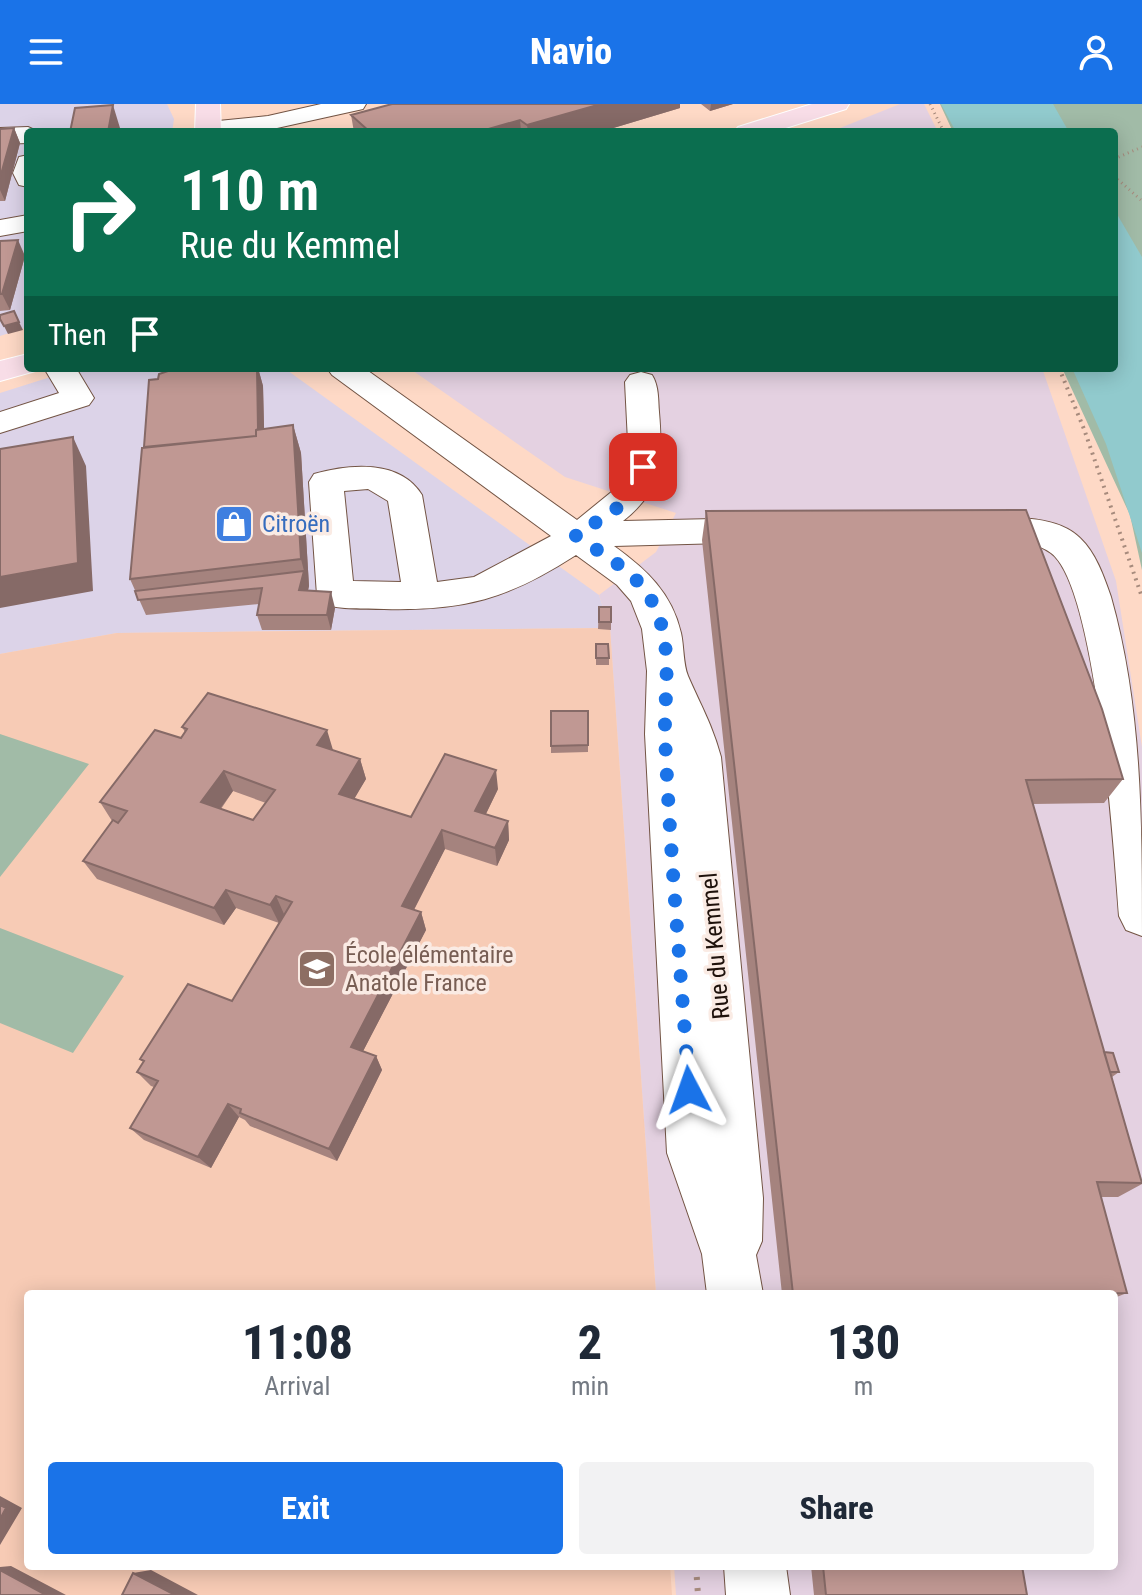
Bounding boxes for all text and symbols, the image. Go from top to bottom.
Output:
icon: menu [24,30,68,74]
icon: person [1074,30,1118,74]
text: Navio [530,31,612,73]
text: 110 m [180,158,319,224]
icon: right [48,160,152,264]
text: Rue du Kemmel [180,225,401,267]
icon: arrive [123,312,167,356]
text: Then [48,317,107,352]
pin [609,433,677,501]
icon: arrive [621,445,665,489]
shop icon: Citroën [213,503,255,545]
place label: Citroën [262,510,330,538]
street label: Rue du Kemmel [695,872,735,1020]
place label: École élémentaire Anatole France [345,941,514,997]
school or university icon: École élémentaire Anatole France [296,948,338,990]
position arrow [647,1048,731,1132]
text: 11:08 [242,1314,353,1371]
text: 2 [578,1314,602,1371]
text: 130 [827,1314,900,1371]
text: Arrival [264,1371,331,1401]
text: min [571,1371,609,1401]
text: m [854,1371,873,1401]
button: Exit [48,1462,563,1554]
button: Share [579,1462,1094,1554]

